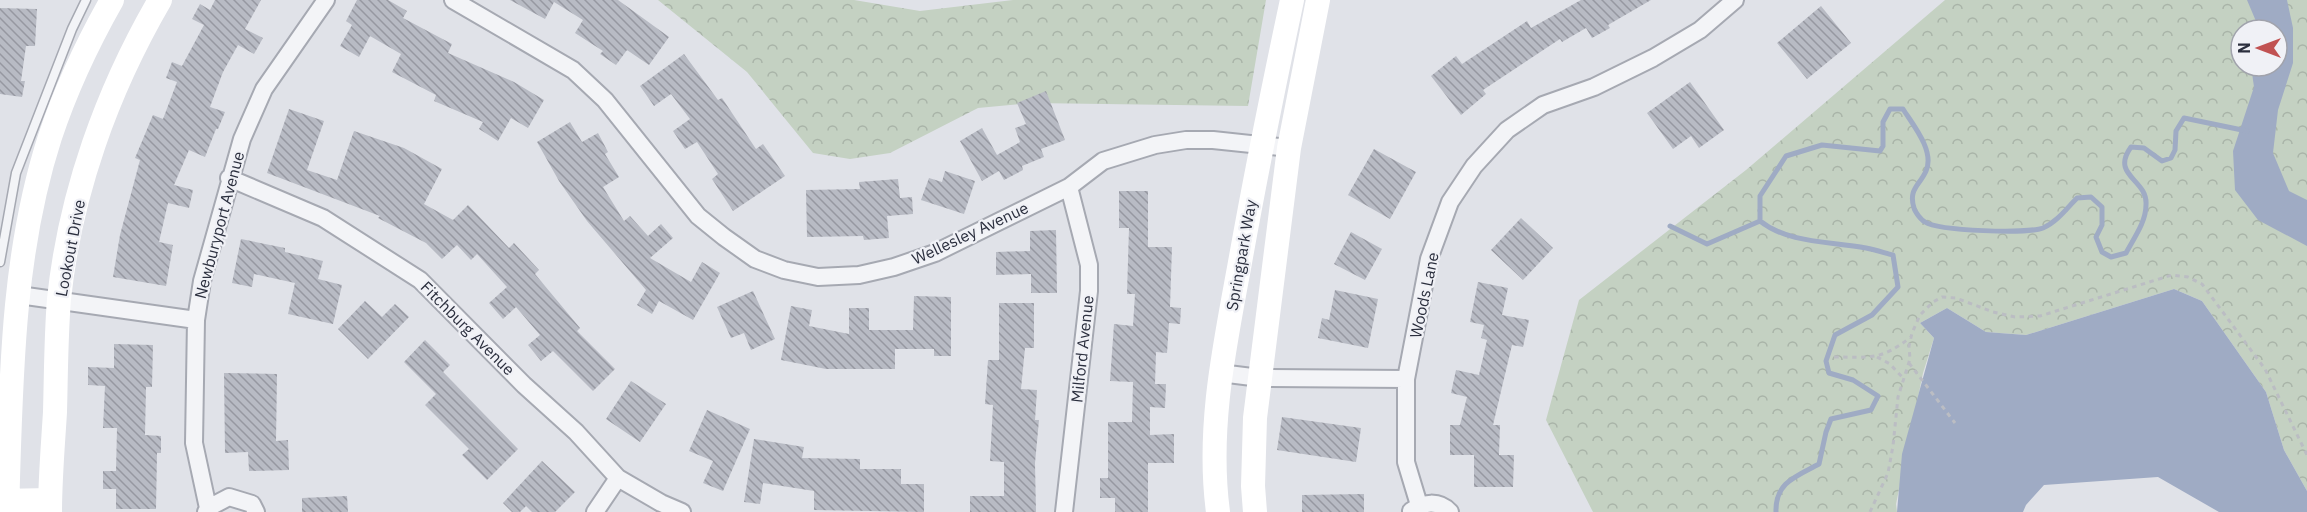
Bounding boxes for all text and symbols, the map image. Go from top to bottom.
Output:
north arrow [2229,18,2289,78]
text: N [2234,42,2254,54]
street label: Newburyport Avenue [190,149,248,301]
street label: Wellesley Avenue [909,197,1032,269]
street label: Lookout Drive [51,198,89,298]
street label: Springpark Way [1221,198,1261,312]
street label: Woods Lane [1405,250,1443,340]
street label: Fitchburg Avenue [417,277,519,379]
street label: Milford Avenue [1066,294,1098,404]

